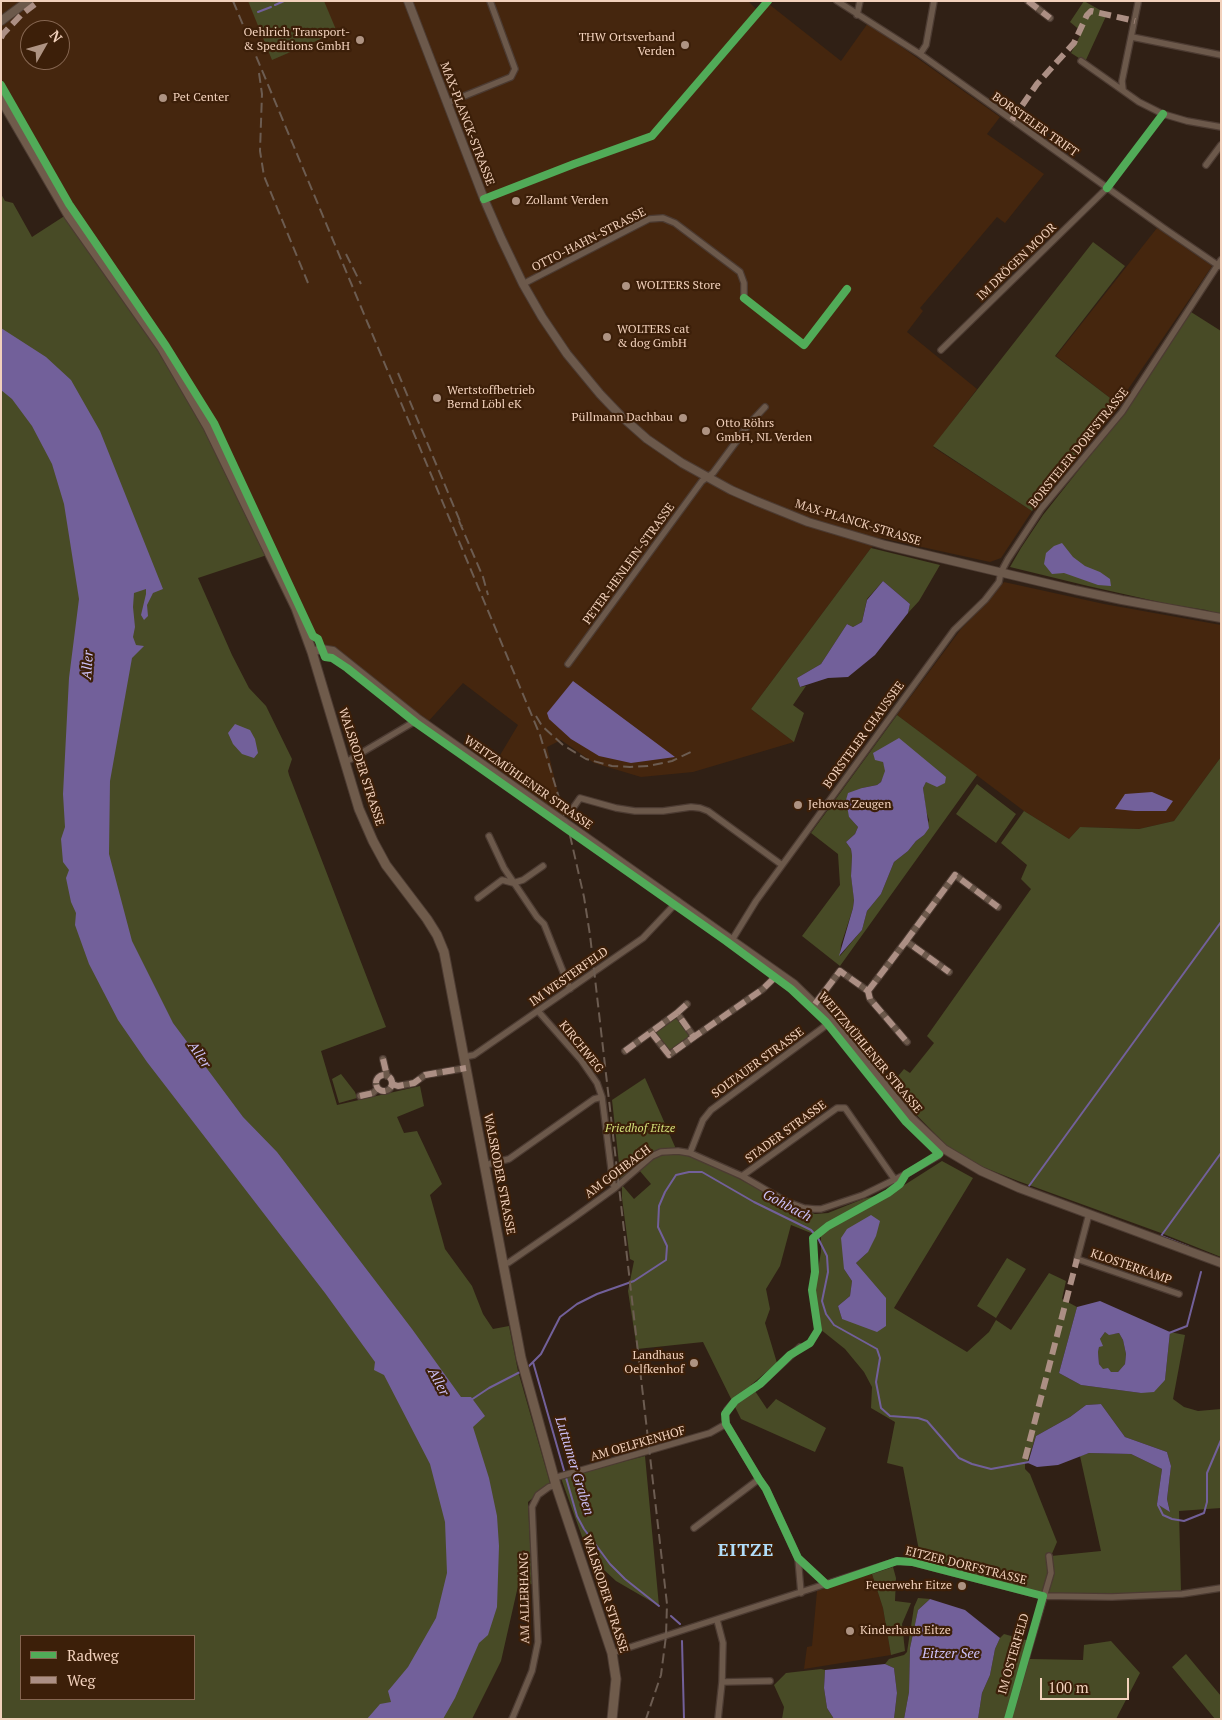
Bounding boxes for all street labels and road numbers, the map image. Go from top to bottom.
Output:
street label: MAX-PLANCK-STRASSE [437,60,497,188]
street label: BORSTELER TRIFT [989,90,1081,160]
street label: OTTO-HAHN-STRASSE [529,205,649,275]
street label: IM DRÖGEN MOOR [974,220,1060,304]
street label: BORSTELER DORFSTRASSE [1026,385,1132,511]
street label: MAX-PLANCK-STRASSE [793,497,923,549]
street label: PETER-HENLEIN-STRASSE [580,500,678,628]
street label: BORSTELER CHAUSSEE [820,679,908,791]
street label: WALSRODER STRASSE [335,706,387,828]
street label: WEITZMÜHLENER STRASSE [461,733,595,833]
street label: IM WESTERFELD [527,944,611,1010]
street label: WEITZMÜHLENER STRASSE [815,990,925,1116]
street label: KIRCHWEG [556,1018,606,1076]
street label: SOLTAUER STRASSE [709,1025,807,1101]
street label: STADER STRASSE [743,1098,829,1166]
street label: WALSRODER STRASSE [480,1112,518,1236]
street label: AM GOHBACH [582,1143,654,1201]
street label: KLOSTERKAMP [1089,1246,1173,1288]
street label: AM OELFKENHOF [589,1424,687,1464]
street label: WALSRODER STRASSE [579,1533,631,1655]
street label: EITZER DORFSTRASSE [904,1544,1028,1588]
street label: AM ALLERHANG [517,1552,533,1644]
street label: IM OSTERFELD [996,1612,1032,1696]

